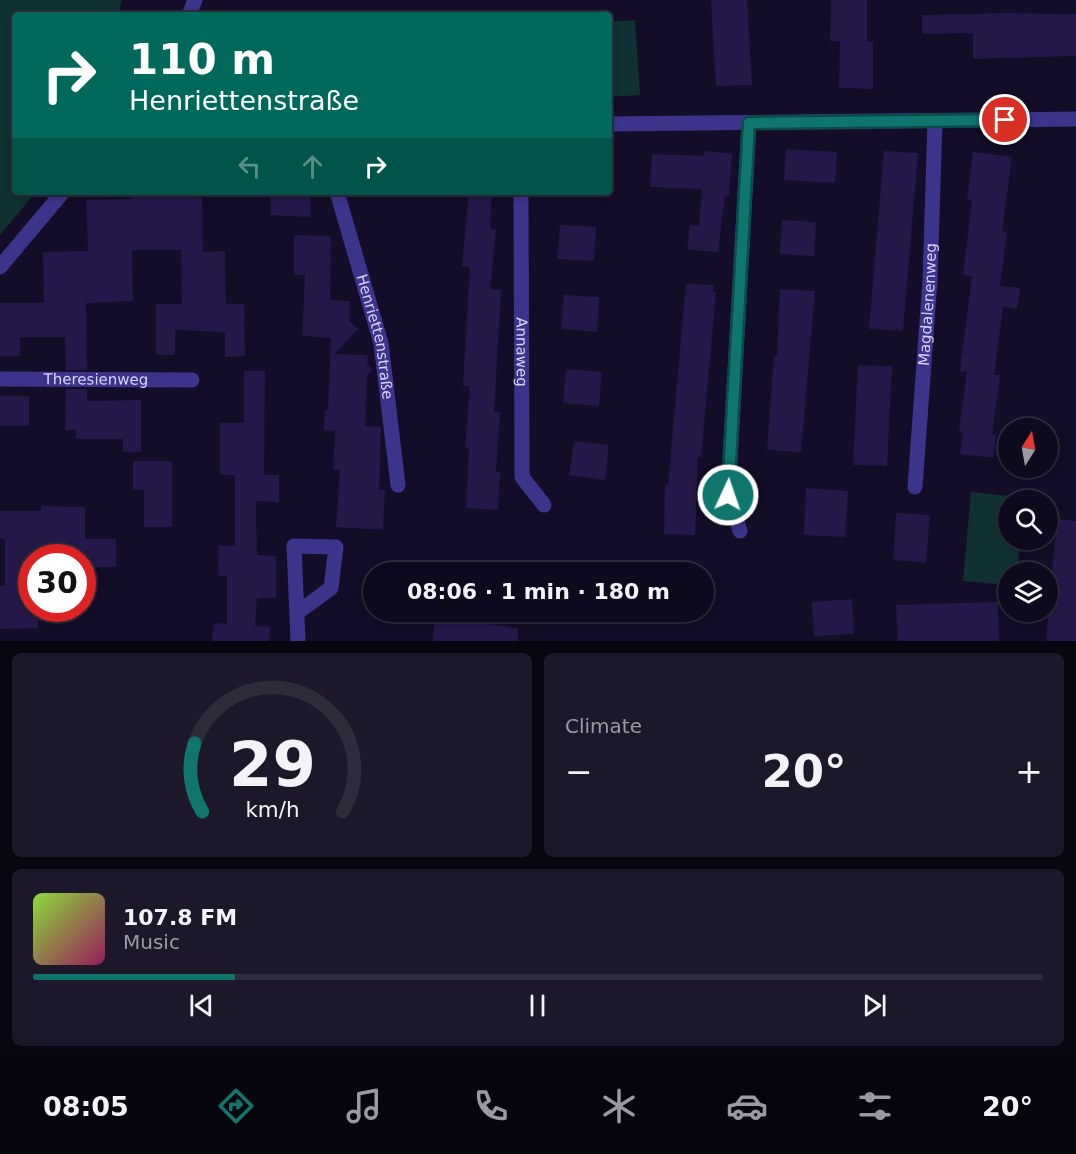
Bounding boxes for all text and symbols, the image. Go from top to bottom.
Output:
text: 110 m [129,35,275,84]
icon: right [30,36,108,114]
text: Henriettenstraße [129,85,359,116]
pin [979,94,1030,145]
icon: arrive [988,103,1021,136]
icon: left [233,150,266,183]
icon: ahead [296,150,329,183]
icon: right [359,150,392,183]
street label: Magdalenenweg [915,243,940,367]
street label: Henriettenstraße [352,272,397,400]
street label: Annaweg [512,317,531,387]
street label: Theresienweg [43,370,148,389]
north arrow [998,418,1058,478]
map controls [998,418,1058,622]
position arrow [696,463,760,527]
button: search [998,490,1058,550]
speed limit sign: 30 [18,544,96,622]
button: layers [998,562,1058,622]
text: 08:06 · 1 min · 180 m [407,579,670,604]
text: Climate [565,714,642,738]
text: 29 [229,728,315,801]
text: 20° [761,745,847,798]
text: − [565,752,593,791]
text: + [1015,752,1043,791]
text: km/h [245,797,299,822]
text: 107.8 FM [123,905,237,930]
text: Music [123,930,180,954]
icon: previous [185,989,218,1022]
icon: pause [521,989,554,1022]
icon: next [858,989,891,1022]
icon: directions [215,1085,257,1127]
icon: music [343,1085,385,1127]
icon: phone [470,1085,512,1127]
icon: climate [598,1085,640,1127]
icon: car [726,1085,768,1127]
icon: filters [854,1085,896,1127]
text: 08:05 [43,1091,129,1122]
text: 20° [982,1091,1033,1122]

